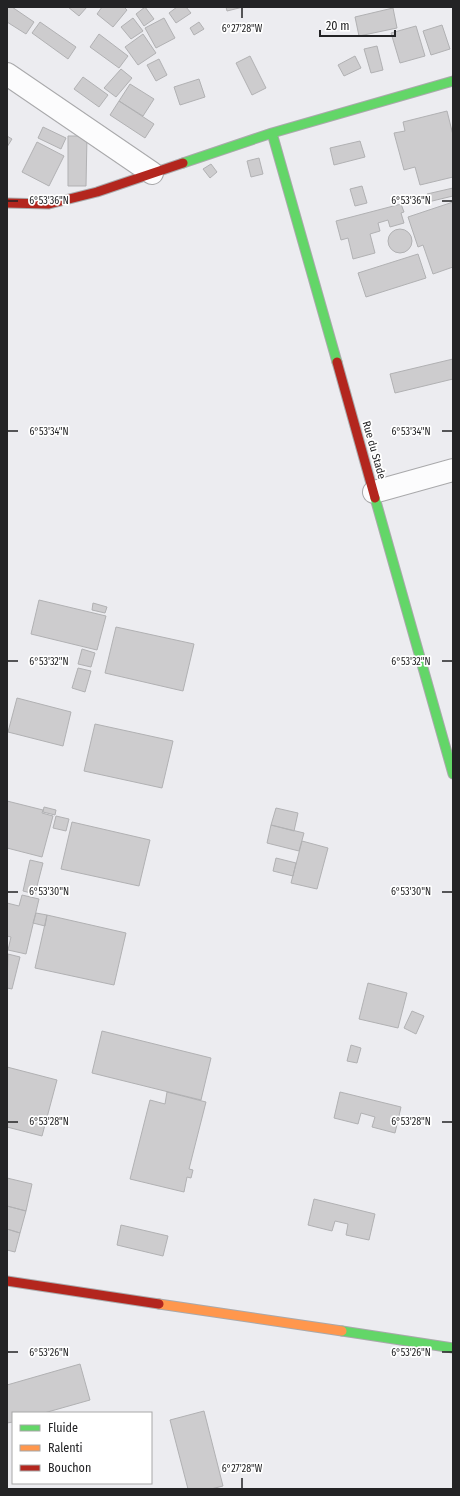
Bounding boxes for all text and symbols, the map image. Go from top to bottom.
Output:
scale bar [320,12,395,38]
text: 20 m [326,19,350,33]
text: 6°27'28"W [222,23,263,35]
text: 6°53'36"N [29,195,69,207]
text: 6°53'36"N [391,195,431,207]
street label: Rue du Stade [360,420,388,480]
text: 6°53'34"N [29,426,69,438]
text: 6°53'34"N [391,426,431,438]
text: 6°53'32"N [29,656,69,668]
text: 6°53'32"N [391,656,431,668]
text: 6°53'30"N [29,886,69,898]
text: 6°53'30"N [391,886,431,898]
text: 6°53'28"N [29,1116,69,1128]
text: 6°53'28"N [391,1116,431,1128]
text: 6°53'26"N [29,1347,69,1359]
text: 6°53'26"N [391,1347,431,1359]
legend [12,1412,152,1484]
text: Fluide [48,1421,78,1435]
text: Ralenti [48,1441,83,1455]
text: Bouchon [48,1461,91,1475]
text: 6°27'28"W [222,1463,263,1475]

